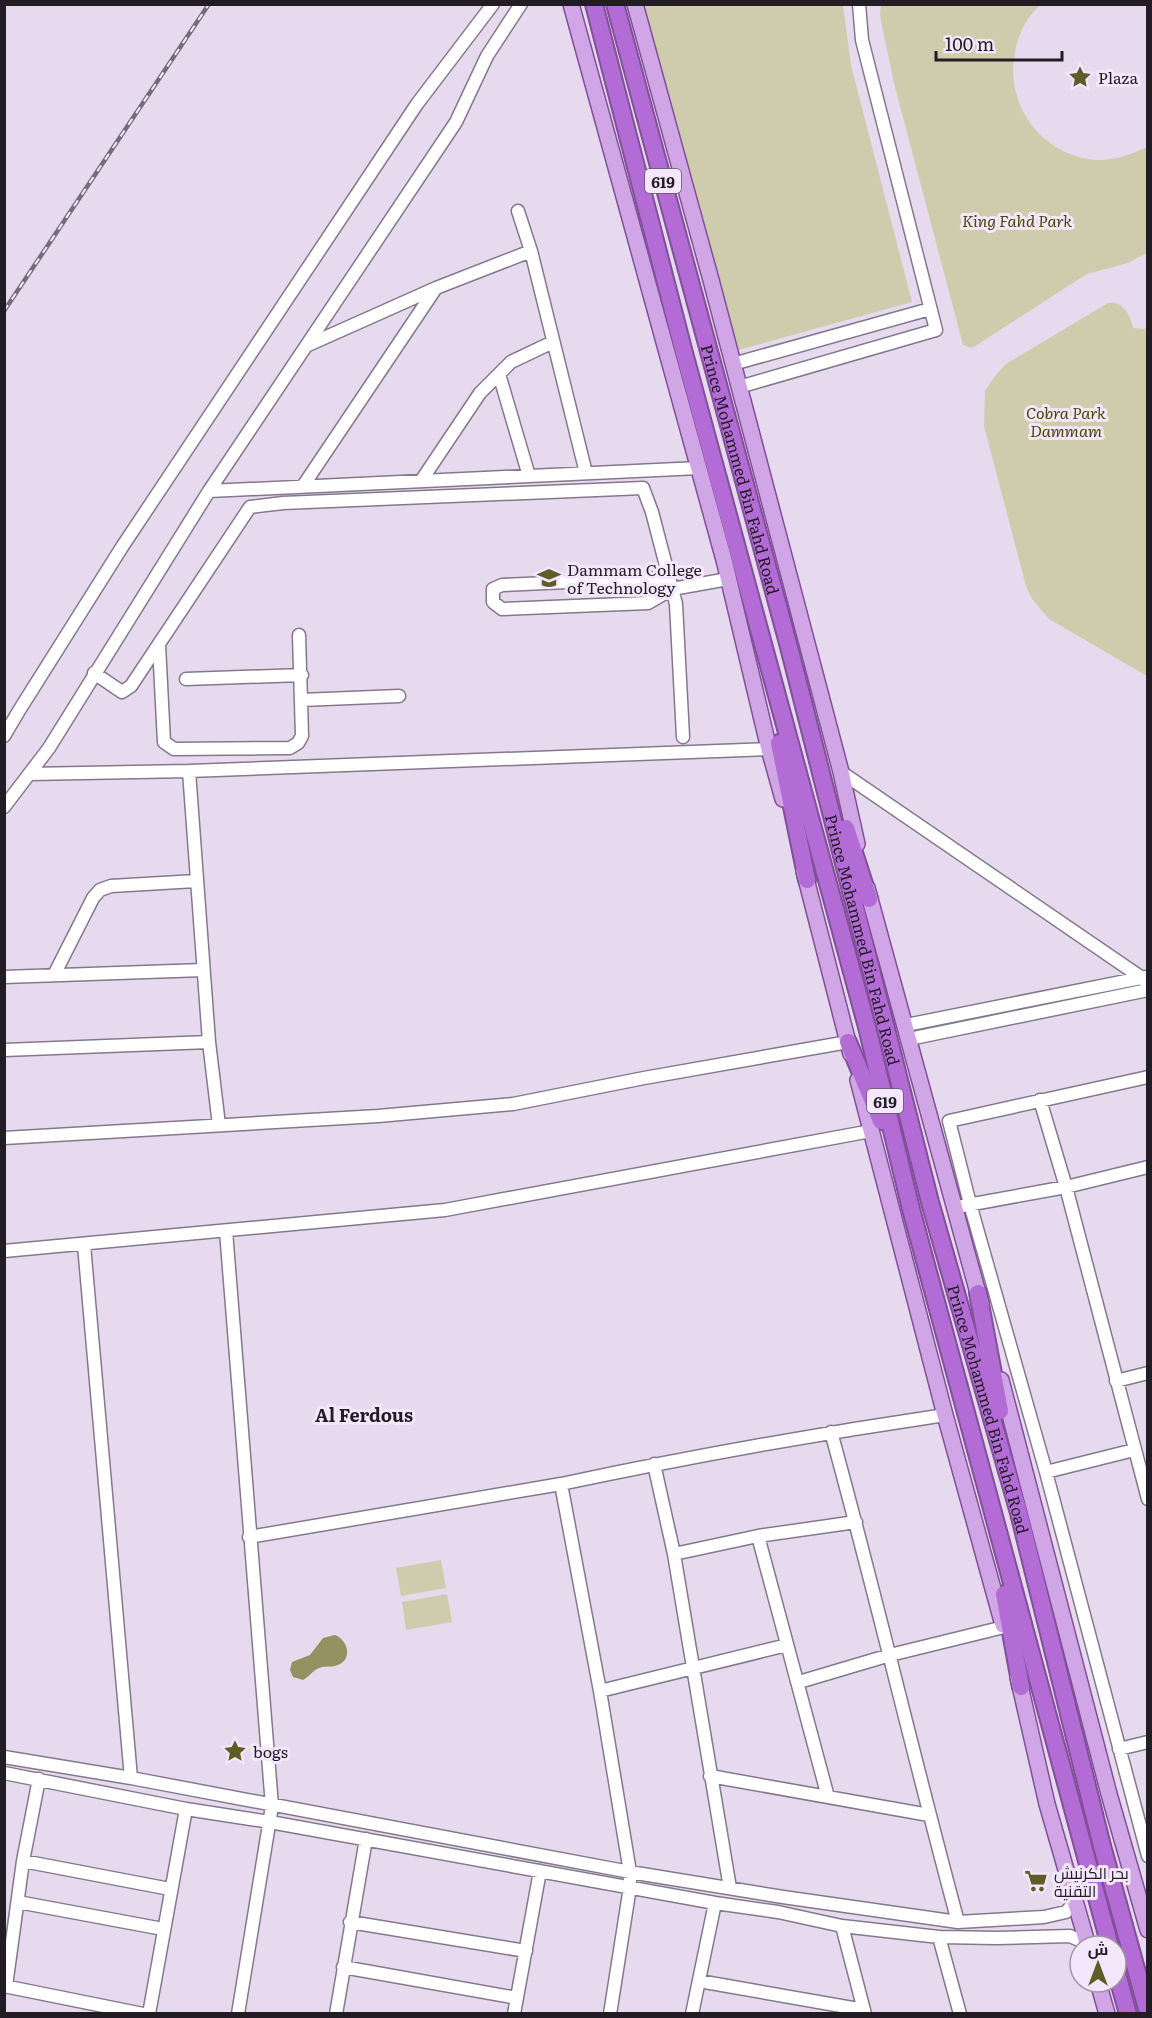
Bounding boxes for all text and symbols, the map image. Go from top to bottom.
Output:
scale bar [936,24,1062,62]
text: 100 m [945,30,994,57]
place icon: Plaza [1067,64,1093,90]
place label: Plaza [1098,65,1138,89]
road number: 619 [645,169,681,193]
park label: King Fahd Park [962,208,1072,232]
street label: Prince Mohammed Bin Fahd Road [696,341,786,597]
park label: Cobra Park Dammam [1026,400,1106,442]
place label: Dammam College of Technology [567,557,702,599]
school or university icon: Dammam College of Technology [536,565,562,591]
street label: Prince Mohammed Bin Fahd Road [820,811,907,1068]
road number: 619 [867,1089,903,1113]
street label: Prince Mohammed Bin Fahd Road [942,1281,1036,1536]
district label: Al Ferdous [315,1401,413,1428]
place icon: bogs [222,1738,248,1764]
place label: bogs [253,1739,288,1763]
place label: بحر الكرنيش التقنية [1054,1860,1129,1902]
supermarket icon: بحر الكرنيش التقنية [1023,1868,1049,1894]
north arrow [1068,1934,1128,1994]
text: ش [1088,1936,1108,1960]

